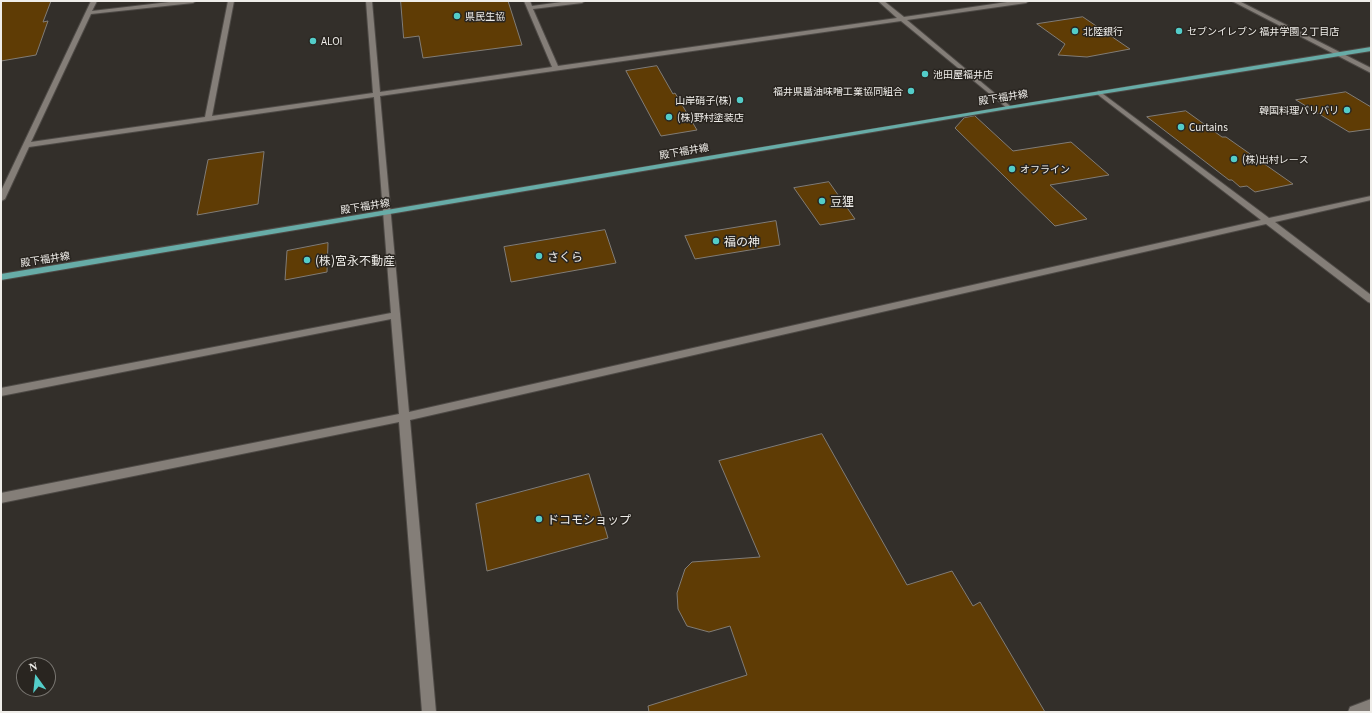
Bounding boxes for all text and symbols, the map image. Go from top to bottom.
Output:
place label: 県民生協 [465,10,505,22]
marker: 県民生協 [452,11,462,21]
place label: 北陸銀行 [1083,25,1123,37]
place label: セブンイレブン 福井学園２丁目店 [1187,25,1339,37]
marker: 北陸銀行 [1070,26,1080,36]
marker: セブンイレブン 福井学園２丁目店 [1174,26,1184,36]
place label: ALOI [321,35,343,47]
marker: ALOI [308,36,318,46]
place label: 池田屋福井店 [933,68,993,80]
marker: 池田屋福井店 [920,69,930,79]
place label: 福井県醤油味噌工業協同組合 [773,85,903,97]
marker: 福井県醤油味噌工業協同組合 [906,86,916,96]
street label: 殿下福井線 [977,87,1029,107]
place label: 山岸硝子(株) [675,94,732,106]
marker: 山岸硝子(株) [735,95,745,105]
place label: 韓国料理バリバリ [1259,104,1339,116]
marker: 韓国料理バリバリ [1342,105,1352,115]
place label: (株)野村塗装店 [677,111,744,123]
marker: (株)野村塗装店 [664,112,674,122]
place label: Curtains [1189,121,1228,133]
marker: Curtains [1176,122,1186,132]
street label: 殿下福井線 [658,141,710,161]
place label: (株)出村レース [1242,153,1309,165]
marker: (株)出村レース [1229,154,1239,164]
place label: オフライン [1020,163,1070,175]
marker: オフライン [1007,164,1017,174]
place label: 豆狸 [830,194,854,208]
street label: 殿下福井線 [339,196,391,216]
marker: 豆狸 [817,196,827,206]
place label: 福の神 [724,234,760,248]
marker: 福の神 [711,236,721,246]
street label: 殿下福井線 [19,249,71,269]
place label: さくら [547,249,583,263]
marker: さくら [534,251,544,261]
place label: (株)宮永不動産 [315,253,395,267]
marker: (株)宮永不動産 [302,255,312,265]
place label: ドコモショップ [547,512,631,526]
marker: ドコモショップ [534,514,544,524]
north arrow [16,657,56,697]
text: N [28,660,39,673]

